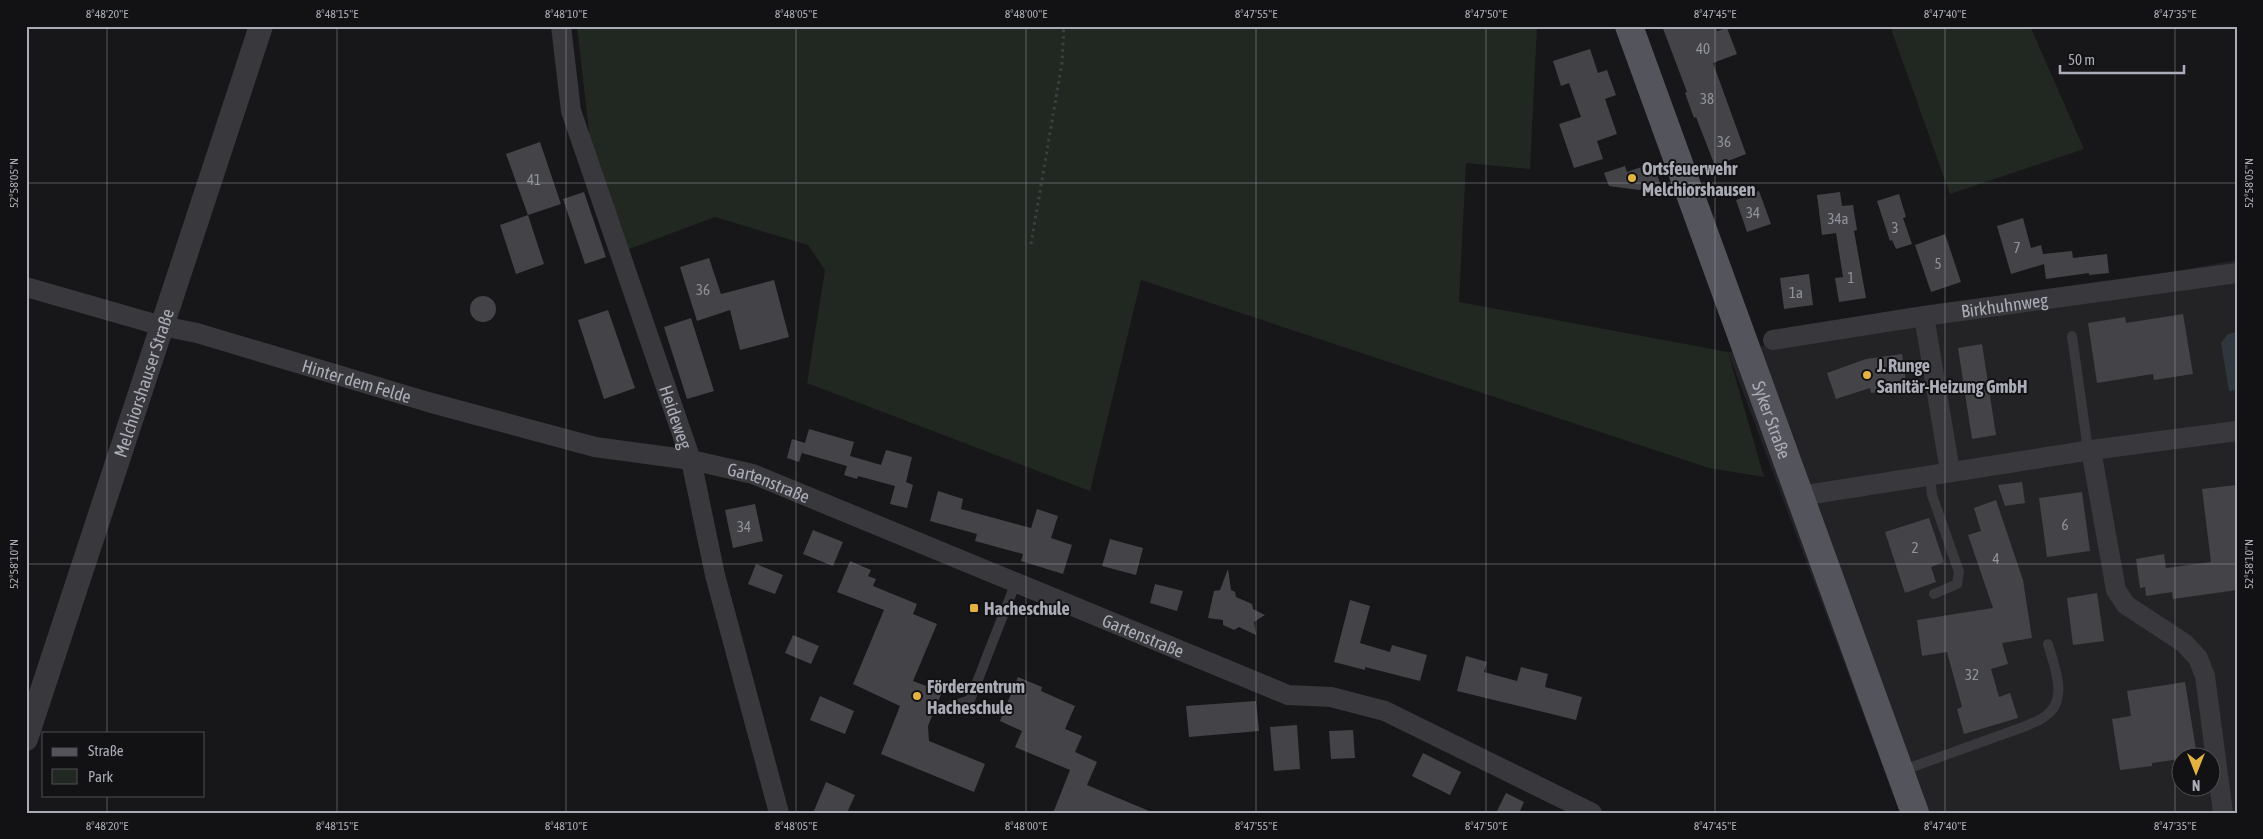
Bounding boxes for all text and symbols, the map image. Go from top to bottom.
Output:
text: 8°48'20"E [86,7,128,21]
text: 8°48'15"E [316,7,358,21]
text: 8°48'10"E [545,7,587,21]
text: 8°48'05"E [775,7,817,21]
text: 8°48'00"E [1005,7,1047,21]
text: 8°47'55"E [1235,7,1277,21]
text: 8°47'50"E [1465,7,1507,21]
text: 8°47'45"E [1694,7,1736,21]
text: 8°47'40"E [1924,7,1966,21]
text: 8°47'35"E [2154,7,2196,21]
house number: 40 [1696,40,1710,57]
scale bar [2060,42,2184,74]
text: 50 m [2068,51,2095,68]
house number: 38 [1700,90,1714,107]
house number: 36 [1717,133,1731,150]
text: 52°58'05"N [7,158,21,208]
place label: Ortsfeuerwehr Melchiorshausen [1642,158,1756,200]
text: 52°58'05"N [2242,158,2256,208]
house number: 41 [527,171,541,188]
marker: Ortsfeuerwehr Melchiorshausen [1626,172,1638,184]
house number: 34 [1746,204,1760,221]
house number: 34a [1827,210,1849,227]
house number: 3 [1891,219,1899,236]
house number: 7 [2013,239,2021,256]
house number: 5 [1934,255,1942,272]
house number: 1 [1847,269,1855,286]
house number: 36 [696,281,710,298]
house number: 1a [1789,284,1803,301]
street label: Birkhuhnweg [1960,289,2049,321]
street label: Melchiorshauser Straße [109,306,178,460]
street label: Hinter dem Felde [300,355,414,407]
place label: J. Runge Sanitär-Heizung GmbH [1876,355,2028,397]
marker: J. Runge Sanitär-Heizung GmbH [1861,369,1873,381]
street label: Syker Straße [1748,378,1796,461]
street label: Heideweg [656,382,697,452]
street label: Gartenstraße [725,458,813,507]
house number: 6 [2061,516,2069,533]
house number: 34 [737,518,751,535]
text: 52°58'10"N [7,539,21,589]
house number: 2 [1911,539,1919,556]
text: 52°58'10"N [2242,539,2256,589]
house number: 4 [1992,550,2000,567]
place label: Hacheschule [984,598,1070,619]
marker: Hacheschule [968,602,980,614]
street label: Gartenstraße [1099,609,1187,661]
house number: 32 [1965,666,1979,683]
place label: Förderzentrum Hacheschule [927,676,1025,718]
marker: Förderzentrum Hacheschule [911,690,923,702]
legend [42,732,205,796]
text: Straße [88,742,124,759]
north arrow [2170,746,2220,796]
text: Park [88,768,113,785]
text: N [2192,777,2200,793]
text: 8°48'20"E [86,819,128,833]
text: 8°48'15"E [316,819,358,833]
text: 8°48'10"E [545,819,587,833]
text: 8°48'05"E [775,819,817,833]
text: 8°48'00"E [1005,819,1047,833]
text: 8°47'55"E [1235,819,1277,833]
text: 8°47'50"E [1465,819,1507,833]
text: 8°47'45"E [1694,819,1736,833]
text: 8°47'40"E [1924,819,1966,833]
text: 8°47'35"E [2154,819,2196,833]

